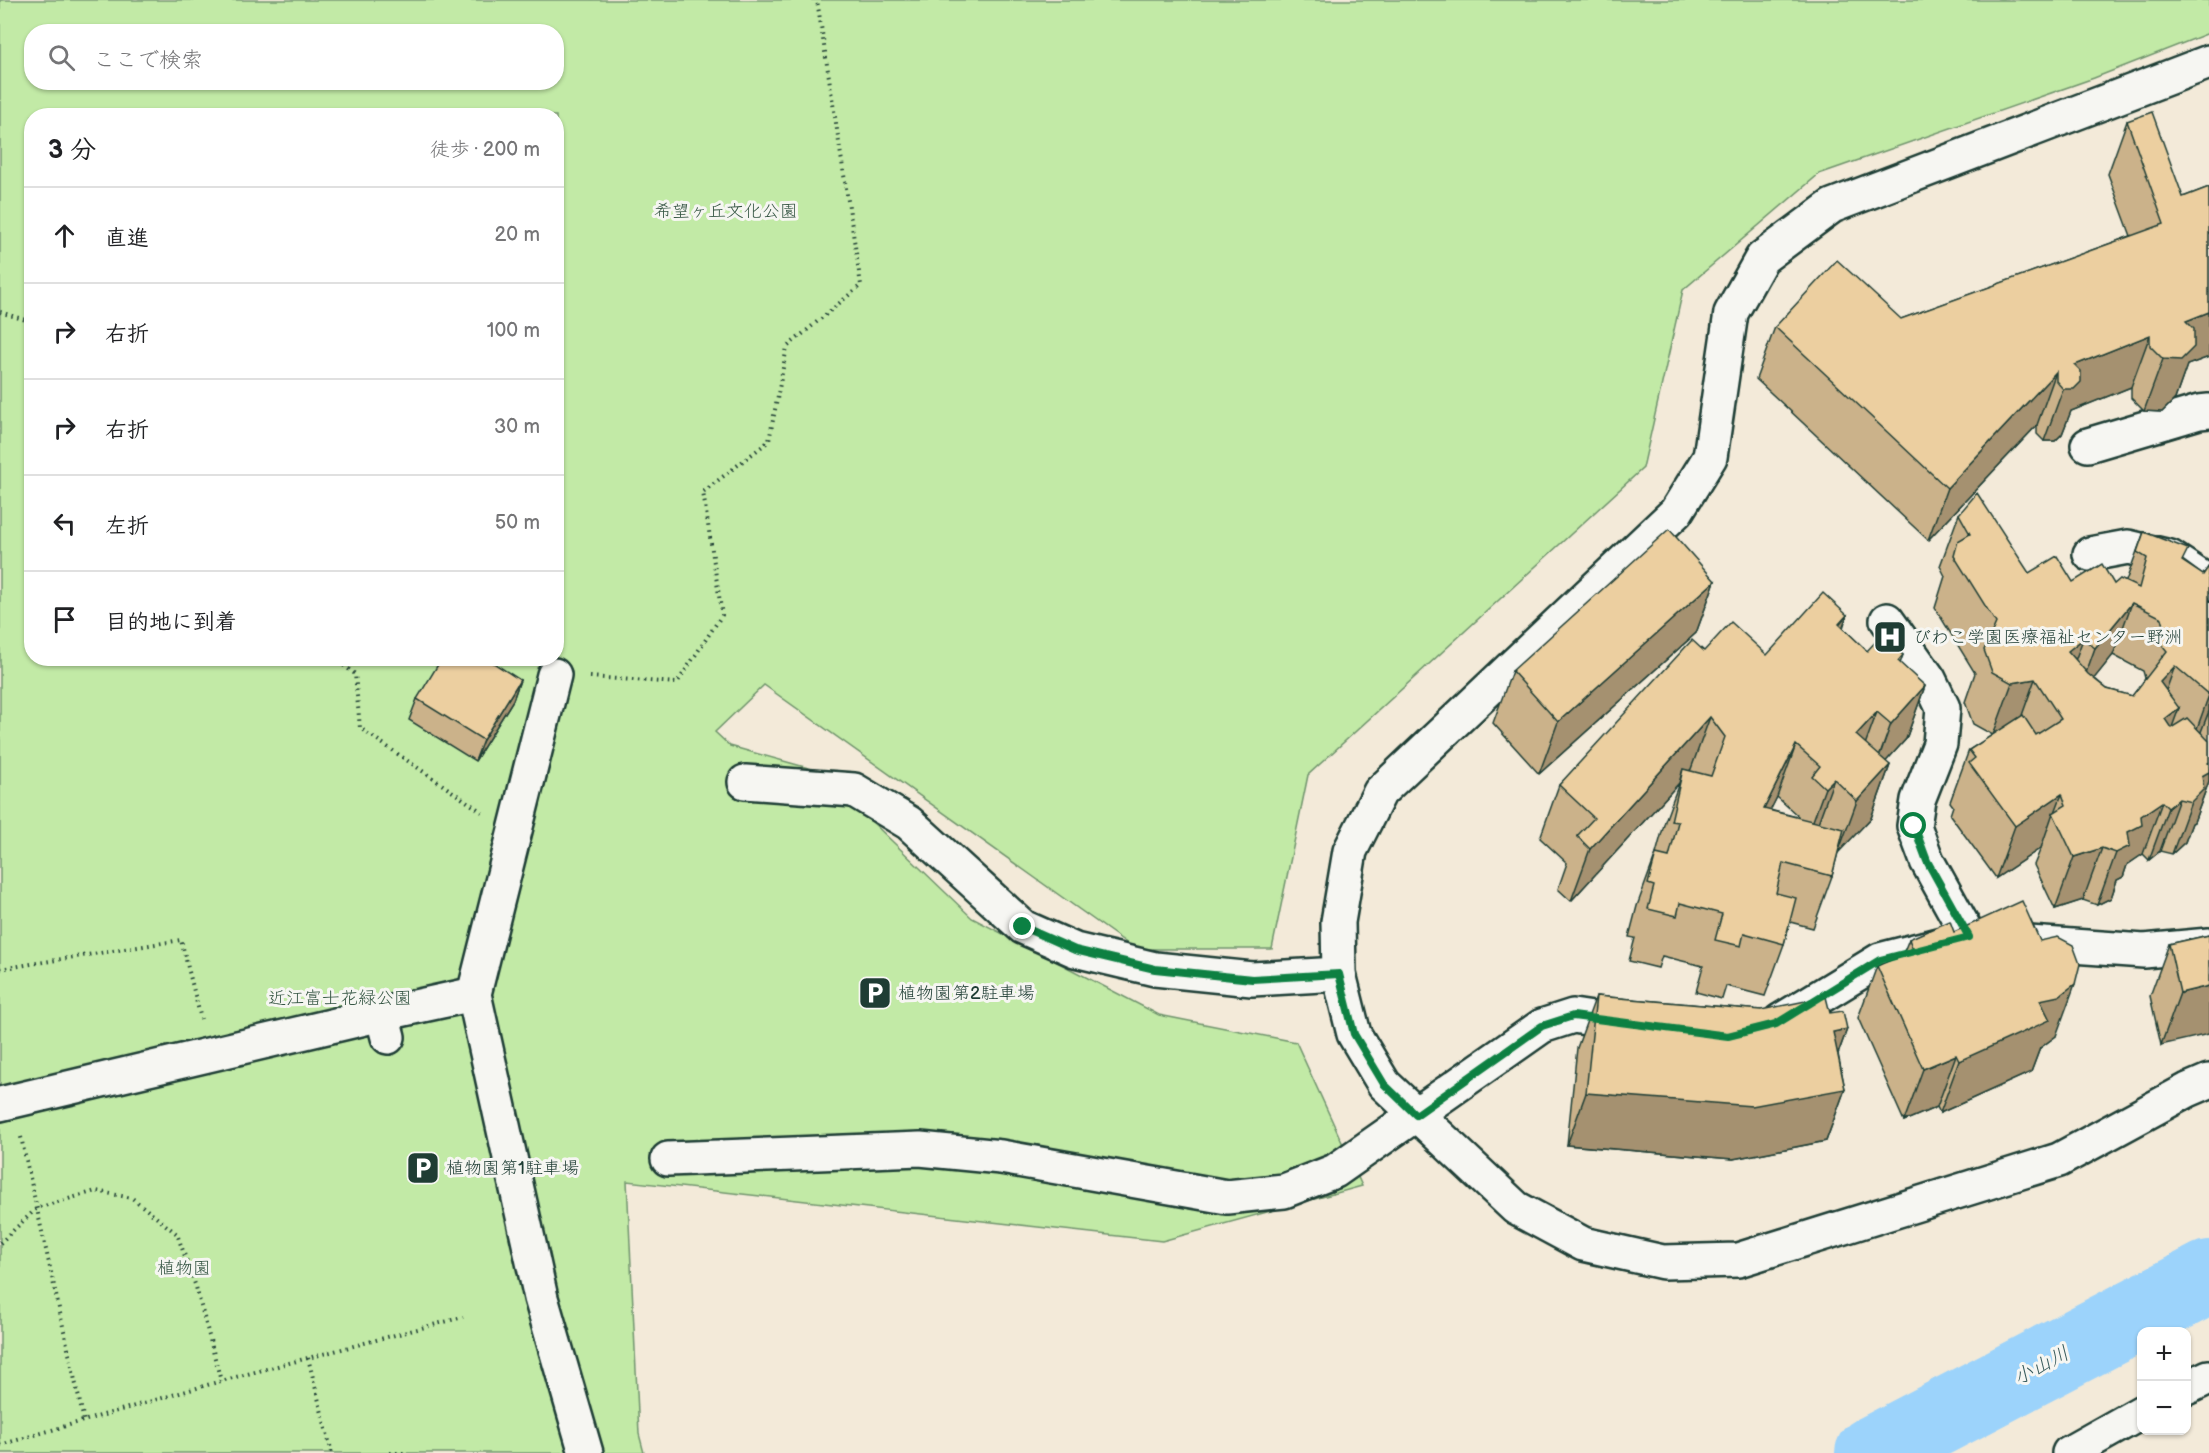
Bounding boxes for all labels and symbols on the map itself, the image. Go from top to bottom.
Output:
park label: 希望ヶ丘文化公園 [654,201,798,222]
hospital icon: びわこ学園医療福祉センター野洲 [1872,619,1908,655]
place label: びわこ学園医療福祉センター野洲 [1913,627,2182,648]
route start [1900,812,1926,838]
route end [1009,913,1035,939]
parking icon: 植物園第2駐車場 [857,975,893,1011]
place label: 植物園第2駐車場 [898,983,1035,1004]
park label: 近江富士花緑公園 [268,988,412,1009]
parking icon: 植物園第1駐車場 [405,1150,441,1186]
place label: 植物園第1駐車場 [446,1158,579,1179]
park label: 植物園 [157,1258,211,1279]
water label: 小山川 [2009,1341,2074,1391]

